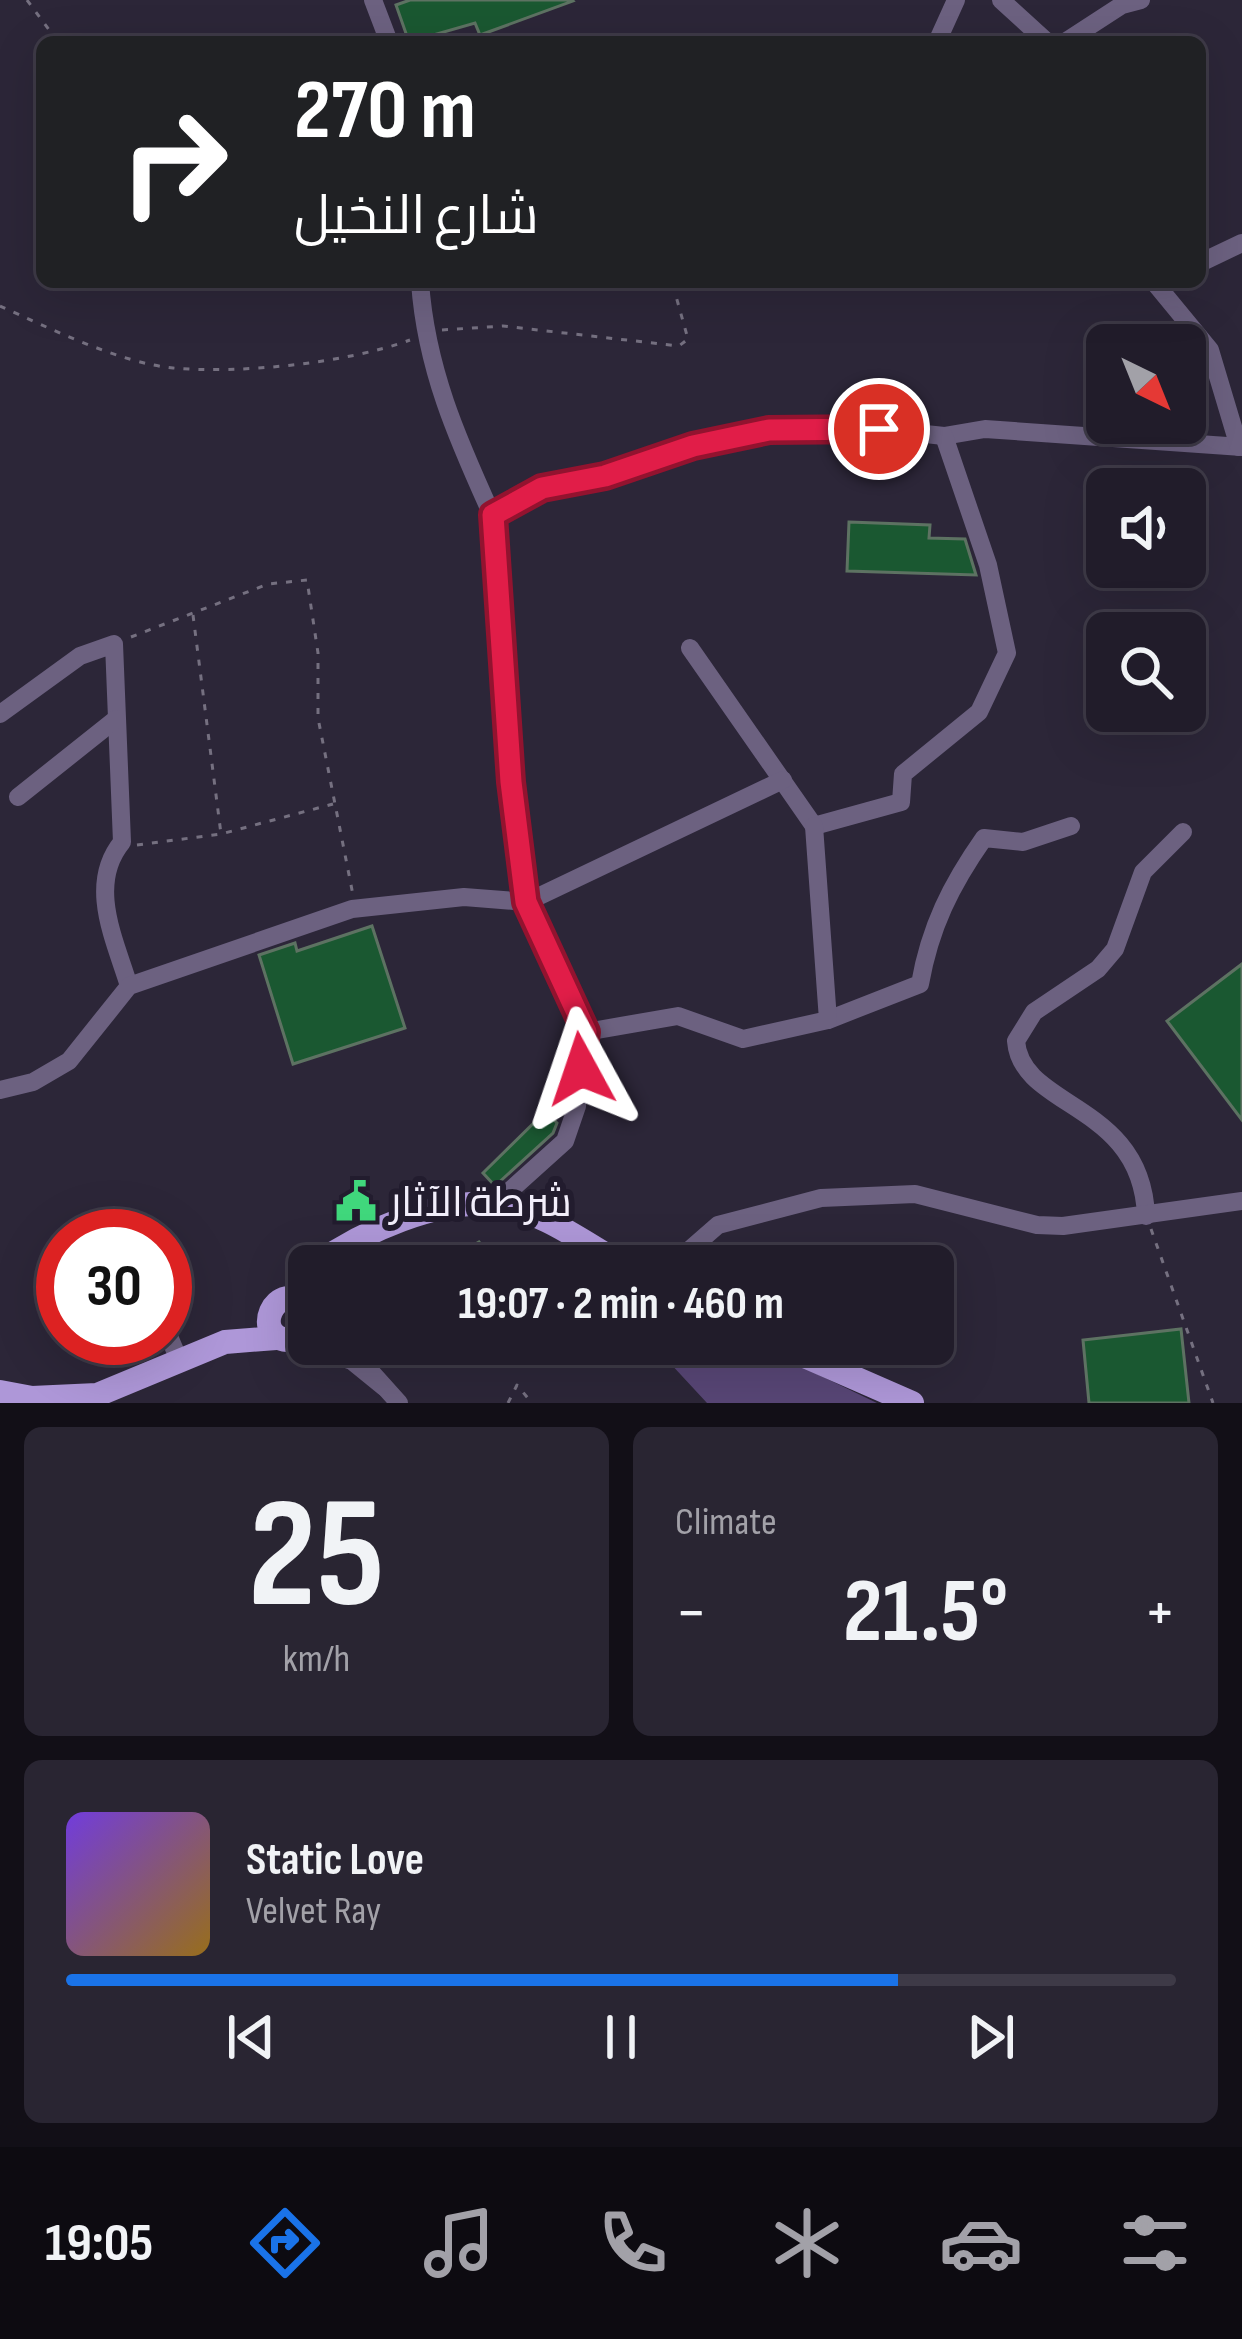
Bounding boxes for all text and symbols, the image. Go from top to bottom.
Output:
text: 270 m [294,61,476,162]
icon: right [96,84,252,240]
text: شارع النخيل [294,184,539,249]
north arrow [1086,324,1206,444]
map controls [1086,324,1206,732]
pin [828,378,930,480]
icon: arrive [846,396,912,462]
button: sound [1086,468,1206,588]
button: search [1086,612,1206,732]
position arrow [518,1006,644,1132]
public building icon: شرطة الآثار [333,1178,379,1224]
place label: شرطة الآثار [388,1178,572,1229]
speed limit sign: 30 [36,1209,192,1365]
text: 19:07 · 2 min · 460 m [458,1277,784,1332]
text: 25 [248,1464,385,1651]
text: Climate [675,1499,777,1546]
text: 21.5° [843,1559,1008,1667]
text: − [675,1574,707,1653]
text: + [1144,1574,1176,1653]
text: km/h [283,1636,350,1683]
text: Static Love [246,1833,424,1888]
text: Velvet Ray [246,1888,381,1935]
icon: previous [218,2004,284,2070]
icon: pause [588,2004,654,2070]
icon: next [958,2004,1024,2070]
icon: directions [243,2201,327,2285]
icon: music [417,2201,501,2285]
icon: phone [591,2201,675,2285]
icon: climate [765,2201,849,2285]
icon: car [939,2201,1023,2285]
icon: filters [1113,2201,1197,2285]
text: 19:05 [45,2211,153,2276]

